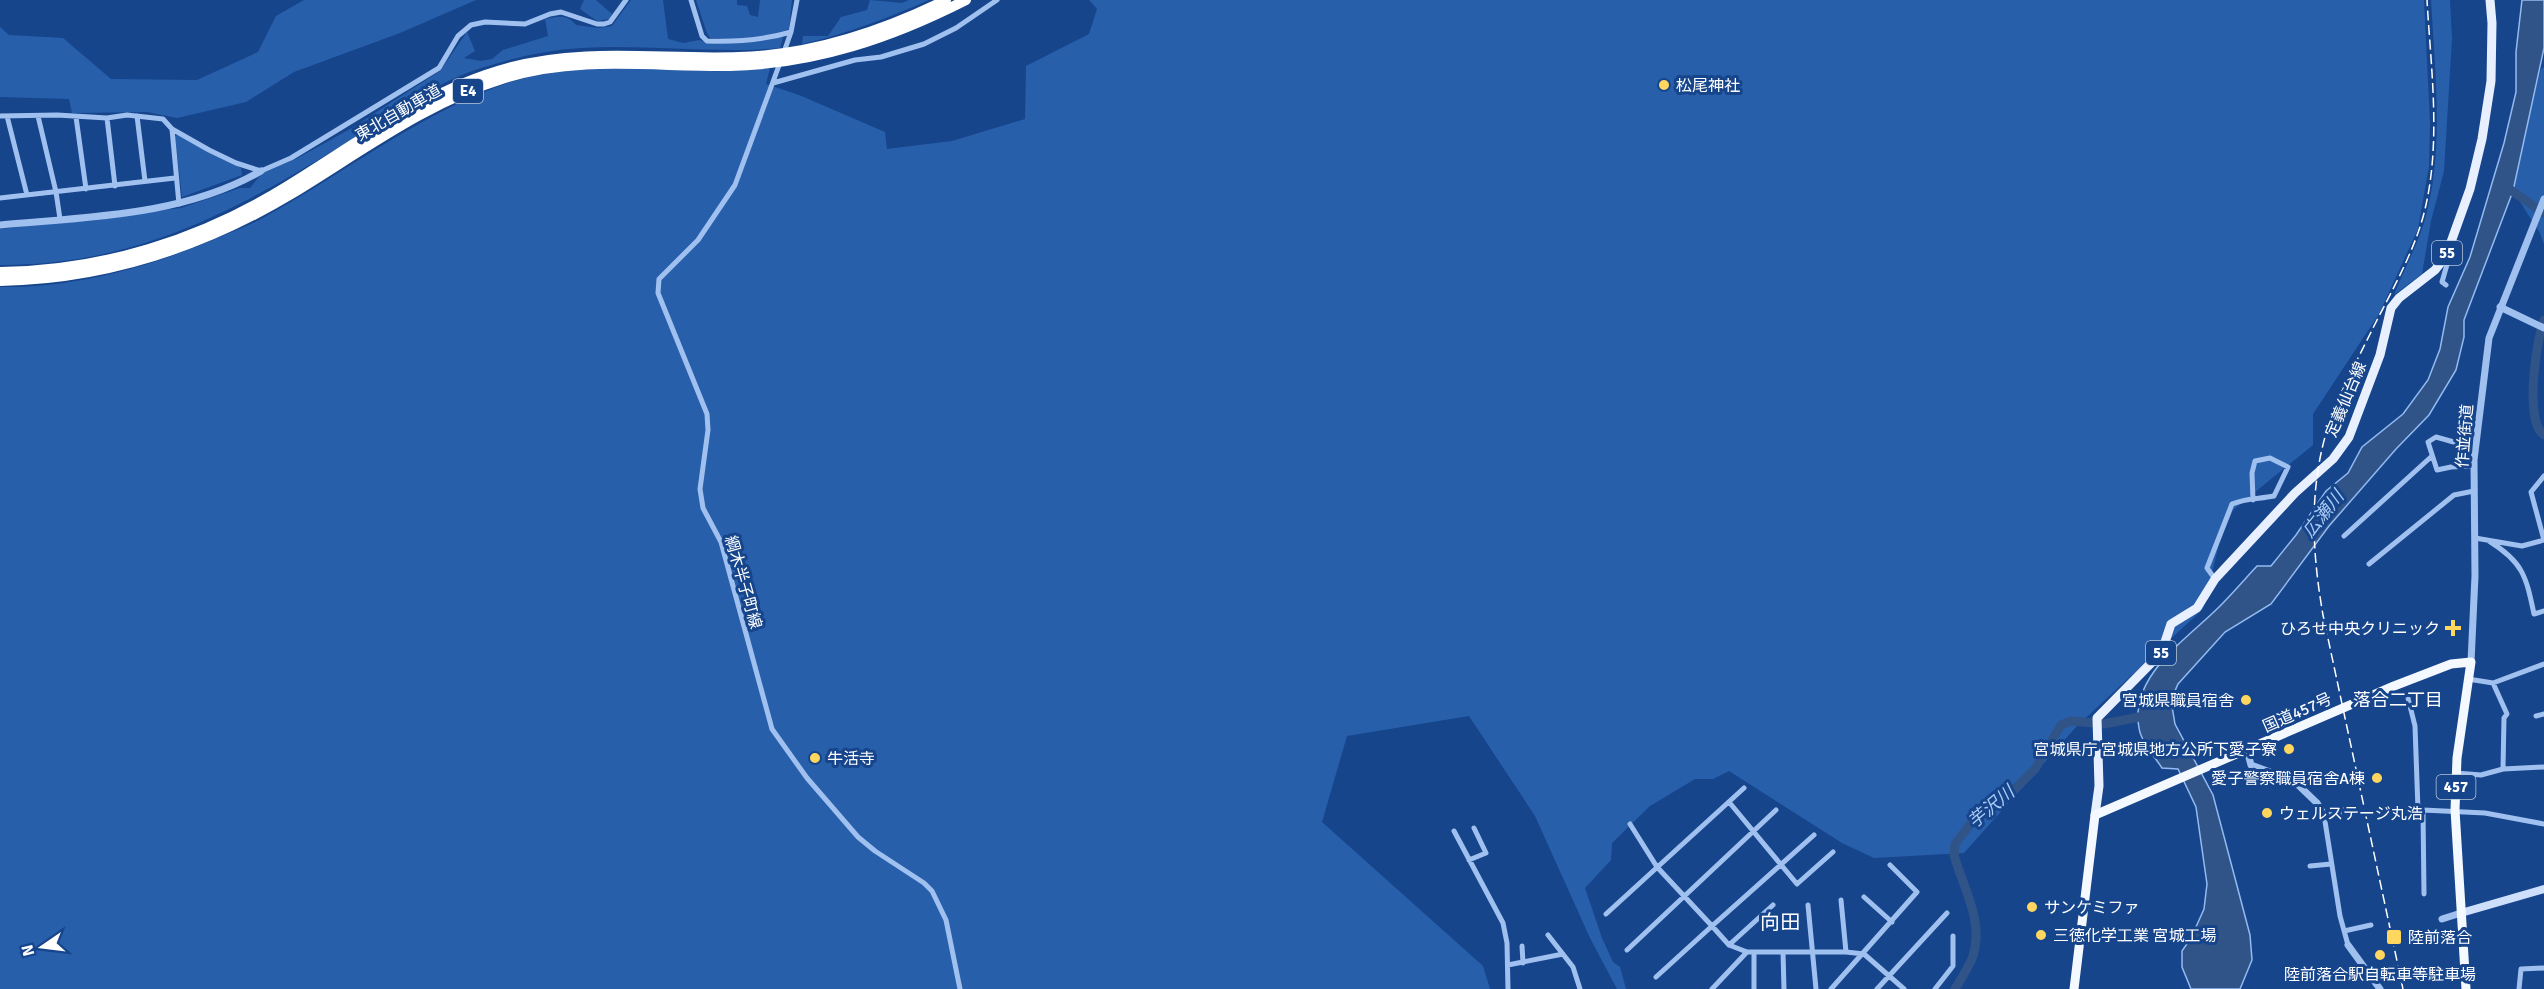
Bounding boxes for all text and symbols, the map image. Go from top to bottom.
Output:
place label: 松尾神社 [1676,76,1740,96]
marker: 松尾神社 [1657,78,1671,92]
road number: E4 [453,79,483,103]
street label: 東北自動車道 [352,80,445,146]
road number: 55 [2432,241,2462,265]
street label: 定義仙台線 [2321,359,2371,440]
street label: 作並街道 [2452,403,2478,469]
water label: 広瀬川 [2297,485,2350,542]
street label: 綱木半子町線 [720,533,766,631]
place label: ひろせ中央クリニック [2280,619,2440,639]
marker: ひろせ中央クリニック [2444,619,2462,637]
road number: 55 [2146,641,2176,665]
street label: 国道457号 [2260,689,2335,737]
district label: 落合二丁目 [2353,689,2443,711]
place label: 宮城県職員宿舎 [2122,691,2234,711]
marker: 宮城県職員宿舎 [2239,693,2253,707]
place label: 宮城県庁 宮城県地方公所下愛子寮 [2033,740,2277,760]
marker: 宮城県庁 宮城県地方公所下愛子寮 [2282,742,2296,756]
place label: 牛活寺 [827,749,875,769]
marker: 牛活寺 [808,751,822,765]
place label: 愛子警察職員宿舎A棟 [2211,769,2365,789]
marker: 愛子警察職員宿舎A棟 [2370,771,2384,785]
road number: 457 [2436,775,2476,799]
water label: 芋沢川 [1963,780,2020,833]
place label: ウェルステージ丸浩 [2279,804,2423,824]
marker: ウェルステージ丸浩 [2260,806,2274,820]
place label: サンケミファ [2044,898,2140,918]
marker: サンケミファ [2025,900,2039,914]
district label: 向田 [1760,910,1800,935]
north arrow [12,917,72,977]
place label: 三徳化学工業 宮城工場 [2053,926,2217,946]
marker: 三徳化学工業 宮城工場 [2034,928,2048,942]
marker: 陸前落合 [2385,928,2403,946]
place label: 陸前落合 [2408,928,2472,948]
text: N [17,943,39,958]
marker: 陸前落合駅自転車等駐車場 [2373,948,2387,962]
place label: 陸前落合駅自転車等駐車場 [2284,965,2476,985]

